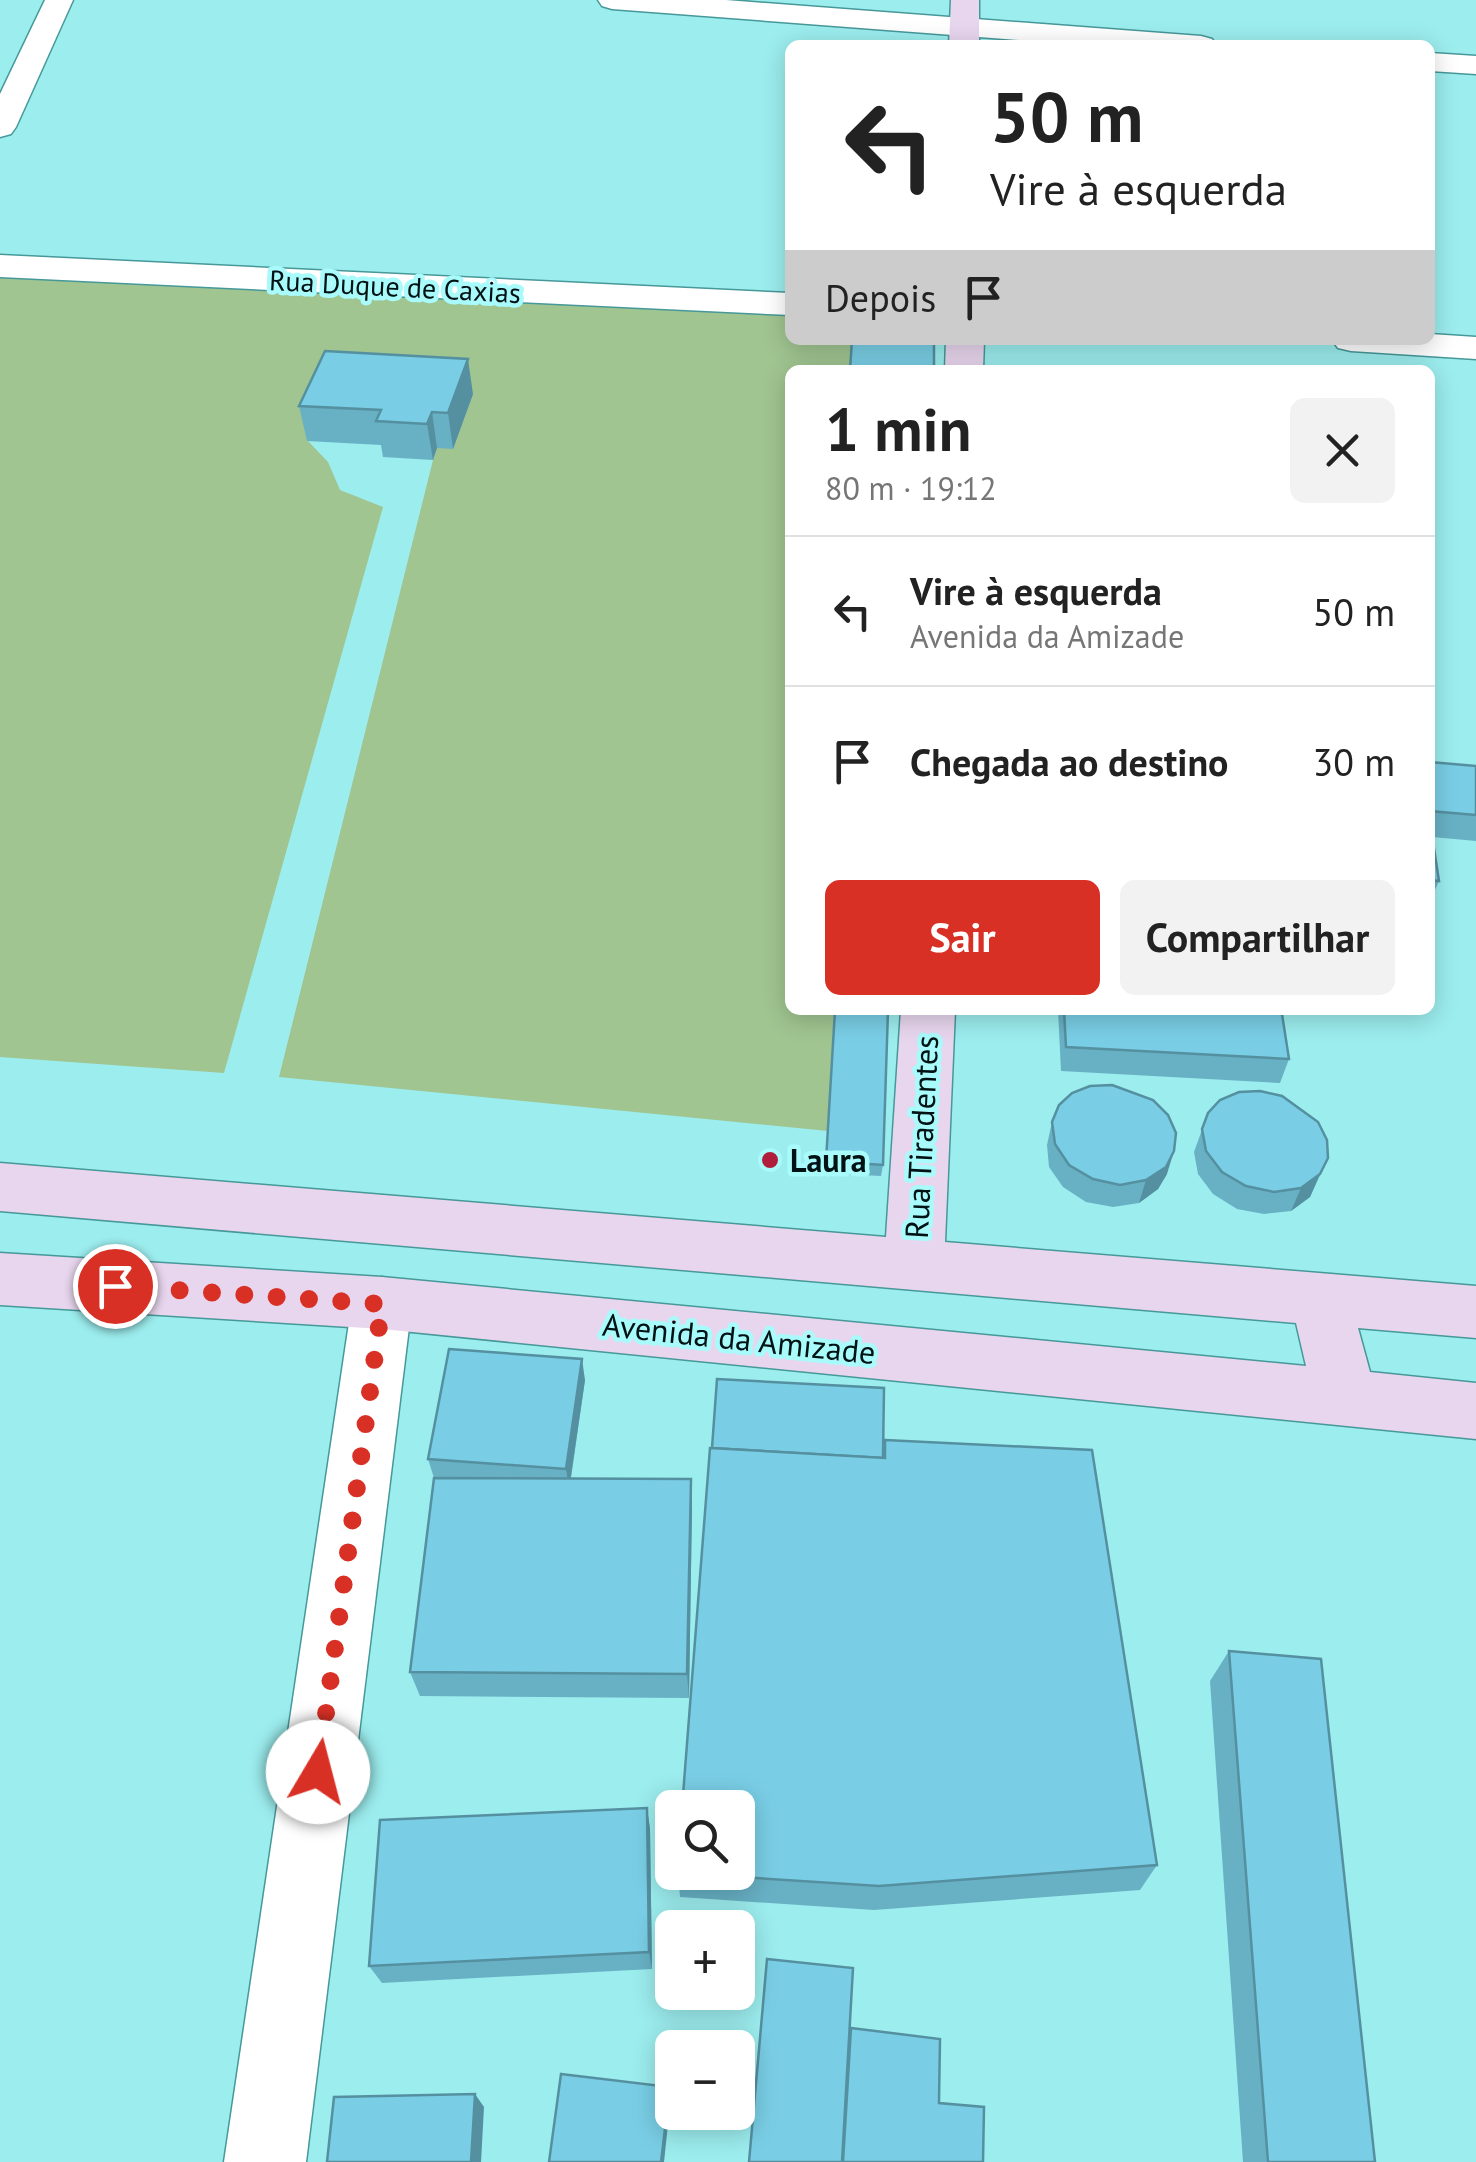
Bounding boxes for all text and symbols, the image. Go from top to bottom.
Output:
text: 50 m [990,71,1143,161]
icon: left [825,80,955,210]
text: Vire à esquerda [990,159,1287,217]
street label: Rua Duque de Caxias [268,261,522,311]
icon: arrive [956,270,1011,325]
text: Depois [825,273,936,322]
text: 1 min [825,390,971,468]
button: close [1290,398,1395,503]
text: 80 m · 19:12 [825,467,997,509]
text: Vire à esquerda [910,566,1162,615]
icon: left [825,584,880,639]
text: 50 m [1313,587,1395,636]
text: Avenida da Amizade [910,615,1184,657]
icon: arrive [825,734,880,789]
text: Chegada ao destino [910,737,1229,786]
text: 30 m [1313,737,1395,786]
button: Sair [825,880,1100,995]
button: Compartilhar [1120,880,1395,995]
street label: Rua Tiradentes [895,1034,947,1240]
place label: Laura [790,1139,867,1181]
marker: Laura [759,1149,781,1171]
pin [73,1244,158,1329]
icon: arrive [88,1259,143,1314]
street label: Avenida da Amizade [600,1303,878,1373]
position arrow [266,1720,370,1824]
map controls [655,1790,755,2130]
button: search [655,1790,755,1890]
button: + [655,1910,755,2010]
button: − [655,2030,755,2130]

